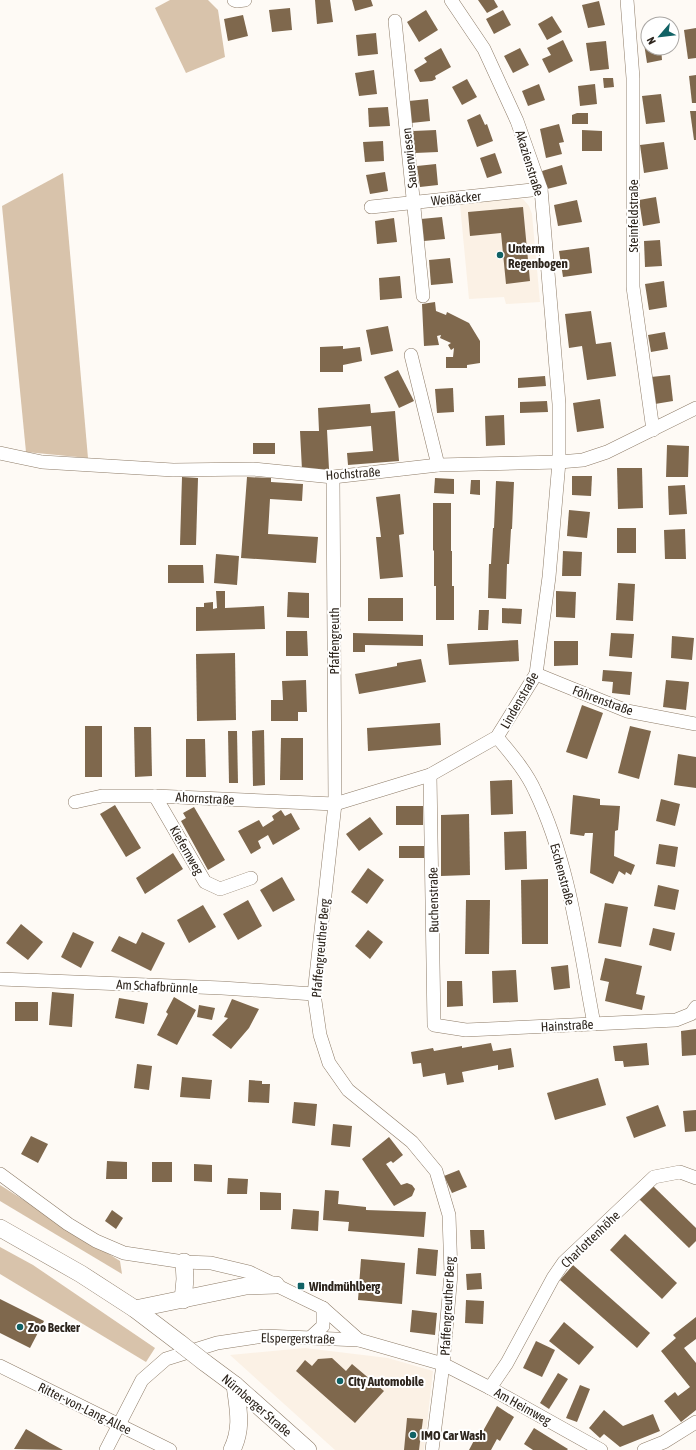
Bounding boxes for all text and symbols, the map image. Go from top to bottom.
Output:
north arrow [640,16,680,56]
text: N [644,35,658,46]
street label: Sauerwiesen [399,127,420,189]
street label: Akazienstraße [512,128,547,198]
street label: Steinfeldstraße [626,179,641,253]
street label: Weißäcker [430,188,482,209]
place label: Unterm Regenbogen [508,241,568,271]
marker: Unterm Regenbogen [495,250,505,260]
street label: Hochstraße [325,464,381,483]
street label: Pfaffengreuth [327,608,342,674]
street label: Lindenstraße [497,669,542,731]
street label: Föhrenstraße [570,683,635,718]
street label: Ahornstraße [175,789,235,808]
street label: Kiefernweg [167,823,207,878]
street label: Eschenstraße [547,842,578,907]
street label: Buchenstraße [425,867,442,933]
street label: Pfaffengreuther Berg [309,897,332,998]
street label: Am Schafbrünnle [116,977,198,996]
street label: Hainstraße [540,1017,594,1034]
street label: Charlottenhöhe [558,1208,623,1271]
street label: Pfaffengreuther Berg [437,1256,458,1356]
place label: Windmühlberg [308,1279,381,1294]
marker: Windmühlberg [296,1281,306,1291]
place label: Zoo Becker [28,1320,81,1335]
marker: Zoo Becker [15,1322,25,1332]
street label: Elspergerstraße [261,1330,335,1347]
street label: Nürnberger Straße [219,1371,295,1440]
place label: City Automobile [348,1374,424,1389]
marker: City Automobile [335,1376,345,1386]
street label: Ritter-von-Lang-Allee [36,1379,134,1438]
street label: Am Heimweg [492,1385,554,1428]
place label: IMO Car Wash [421,1428,486,1443]
marker: IMO Car Wash [408,1430,418,1440]

